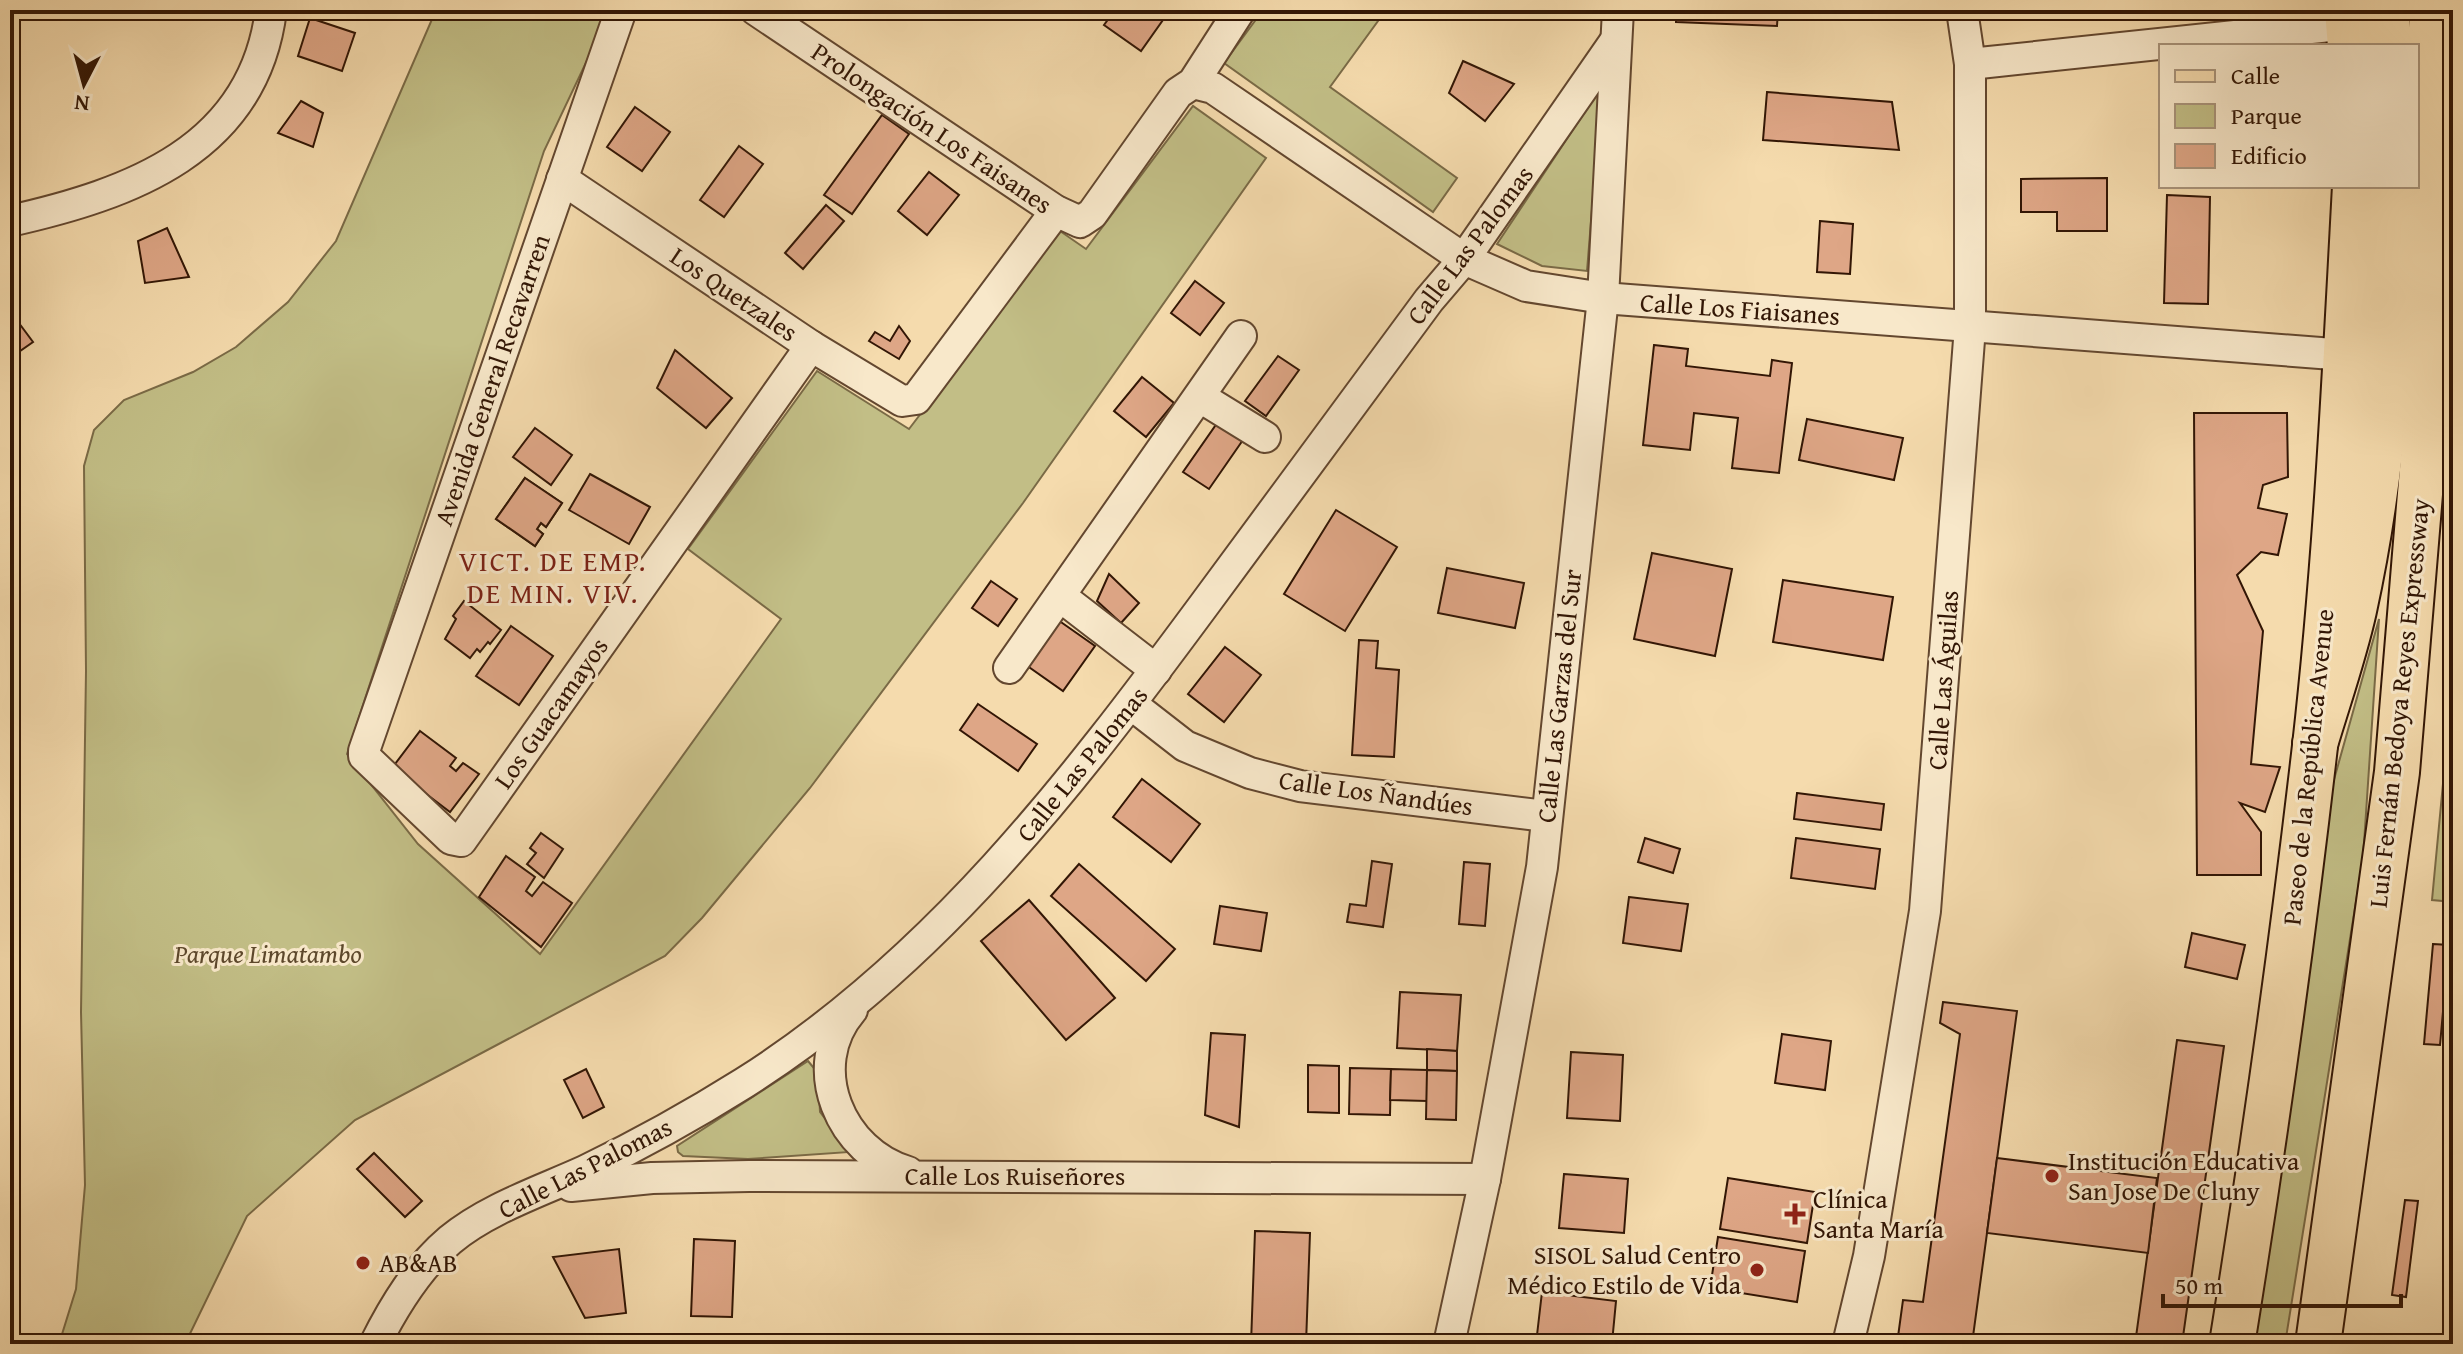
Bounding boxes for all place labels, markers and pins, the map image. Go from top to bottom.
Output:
place label: Institución Educativa San Jose De Cluny [2068,1141,2300,1210]
marker: Institución Educativa San Jose De Cluny [2043,1167,2061,1185]
place label: Clínica Santa María [1813,1179,1944,1248]
marker: Clínica Santa María [1784,1203,1806,1225]
place label: SISOL Salud Centro Médico Estilo de Vida [1507,1235,1742,1304]
place label: AB&AB [379,1243,458,1282]
marker: AB&AB [354,1254,372,1272]
marker: SISOL Salud Centro Médico Estilo de Vida [1748,1261,1766,1279]

